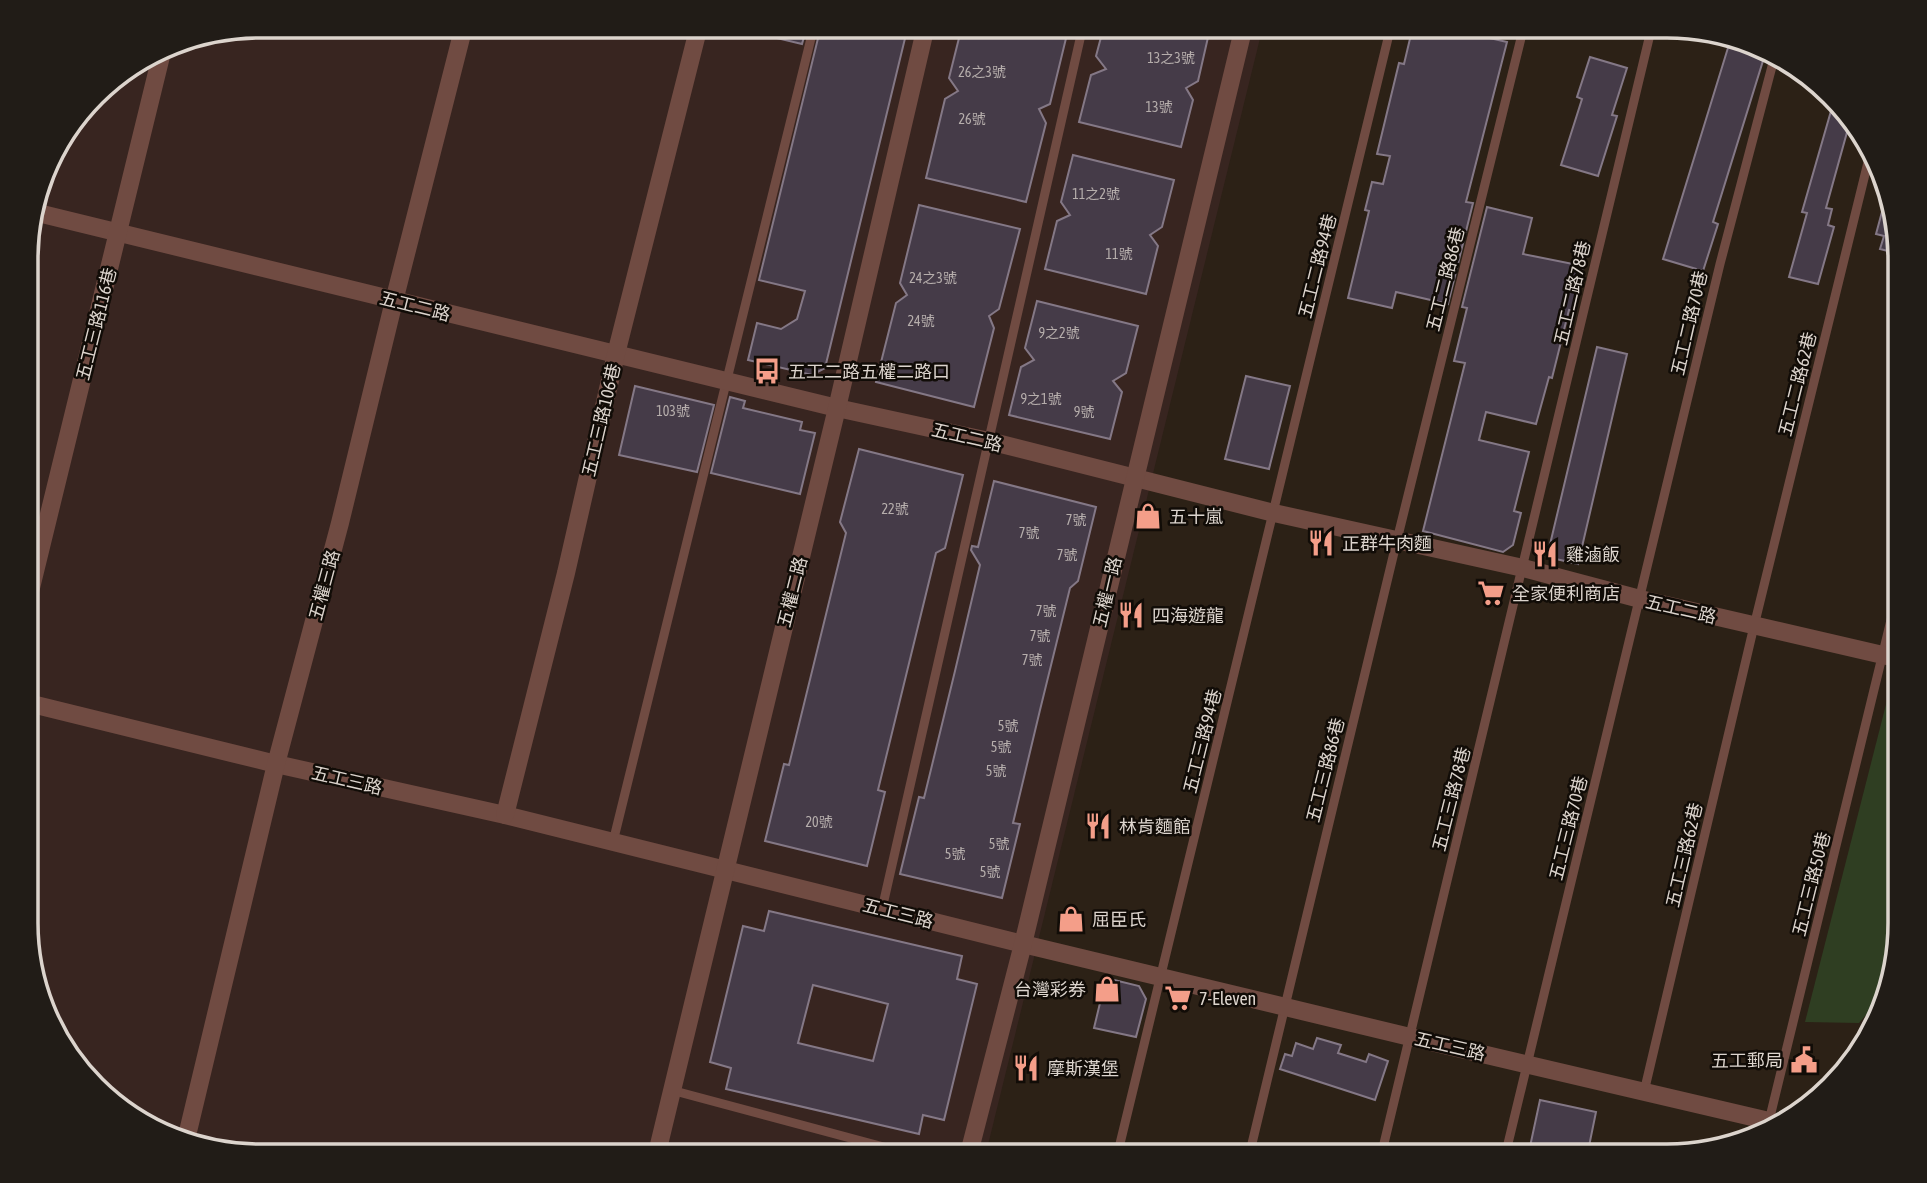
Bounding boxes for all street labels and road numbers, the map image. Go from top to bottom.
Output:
street label: 五工二路94巷 [1294,212,1340,320]
street label: 五工二路86巷 [1422,225,1468,333]
street label: 五工二路78巷 [1550,239,1594,347]
street label: 五工三路116巷 [72,265,120,383]
street label: 五工二路70巷 [1667,269,1711,377]
street label: 五工二路 [378,287,452,325]
street label: 五工二路62巷 [1774,330,1820,438]
street label: 五工三路106巷 [578,361,624,479]
street label: 五工二路 [930,419,1004,455]
street label: 五權三路 [305,548,343,622]
street label: 五權二路 [773,555,811,629]
street label: 五權一路 [1089,555,1125,629]
street label: 五工二路 [1644,591,1718,627]
street label: 五工三路94巷 [1179,687,1225,795]
street label: 五工三路86巷 [1302,716,1348,824]
street label: 五工三路78巷 [1428,745,1474,853]
street label: 五工三路 [310,762,384,798]
street label: 五工三路70巷 [1545,774,1591,882]
street label: 五工三路62巷 [1662,801,1706,909]
street label: 五工三路50巷 [1788,830,1834,938]
street label: 五工三路 [861,894,935,932]
street label: 五工三路 [1413,1028,1487,1064]

